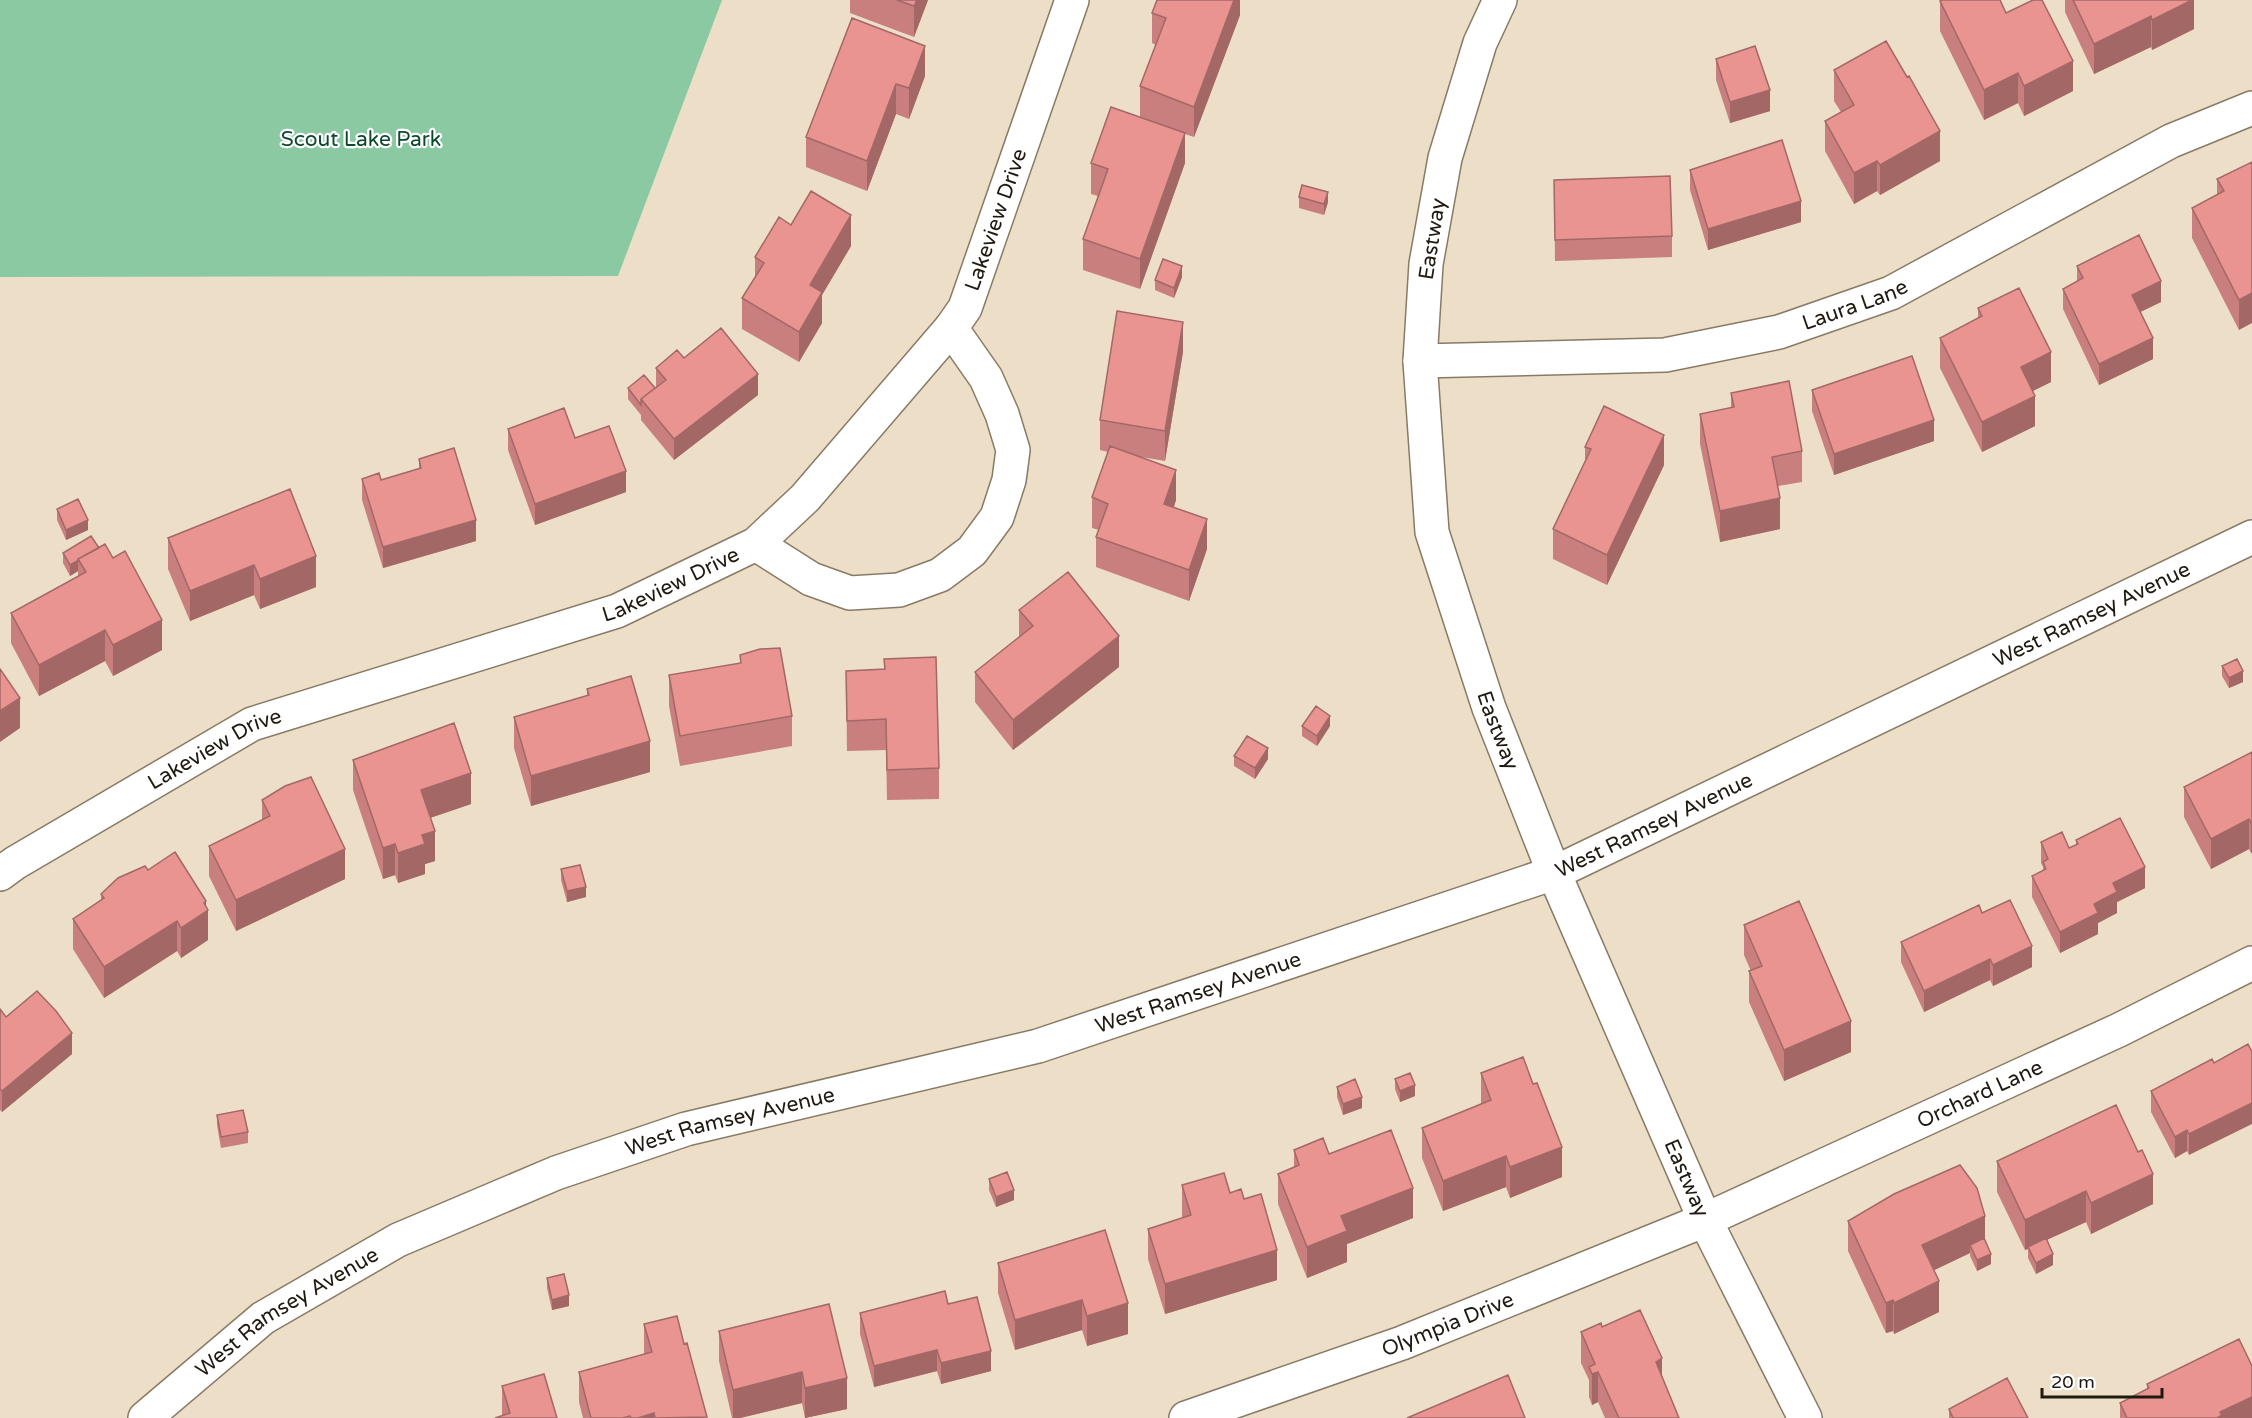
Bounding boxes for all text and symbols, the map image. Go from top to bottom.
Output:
park label: Scout Lake Park [281,127,441,152]
street label: Lakeview Drive [960,145,1032,294]
street label: Eastway [1414,196,1451,282]
street label: Laura Lane [1799,274,1913,336]
street label: Lakeview Drive [599,542,743,628]
street label: West Ramsey Avenue [1989,557,2194,673]
street label: Eastway [1471,688,1524,774]
street label: Lakeview Drive [143,704,285,795]
street label: West Ramsey Avenue [1551,767,1757,883]
street label: West Ramsey Avenue [1092,947,1305,1039]
street label: Orchard Lane [1913,1055,2047,1134]
street label: West Ramsey Avenue [622,1082,837,1162]
street label: Eastway [1658,1136,1714,1221]
street label: West Ramsey Avenue [191,1242,383,1383]
street label: Olympia Drive [1378,1287,1518,1362]
scale bar [2042,1361,2162,1399]
text: 20 m [2051,1371,2095,1393]

